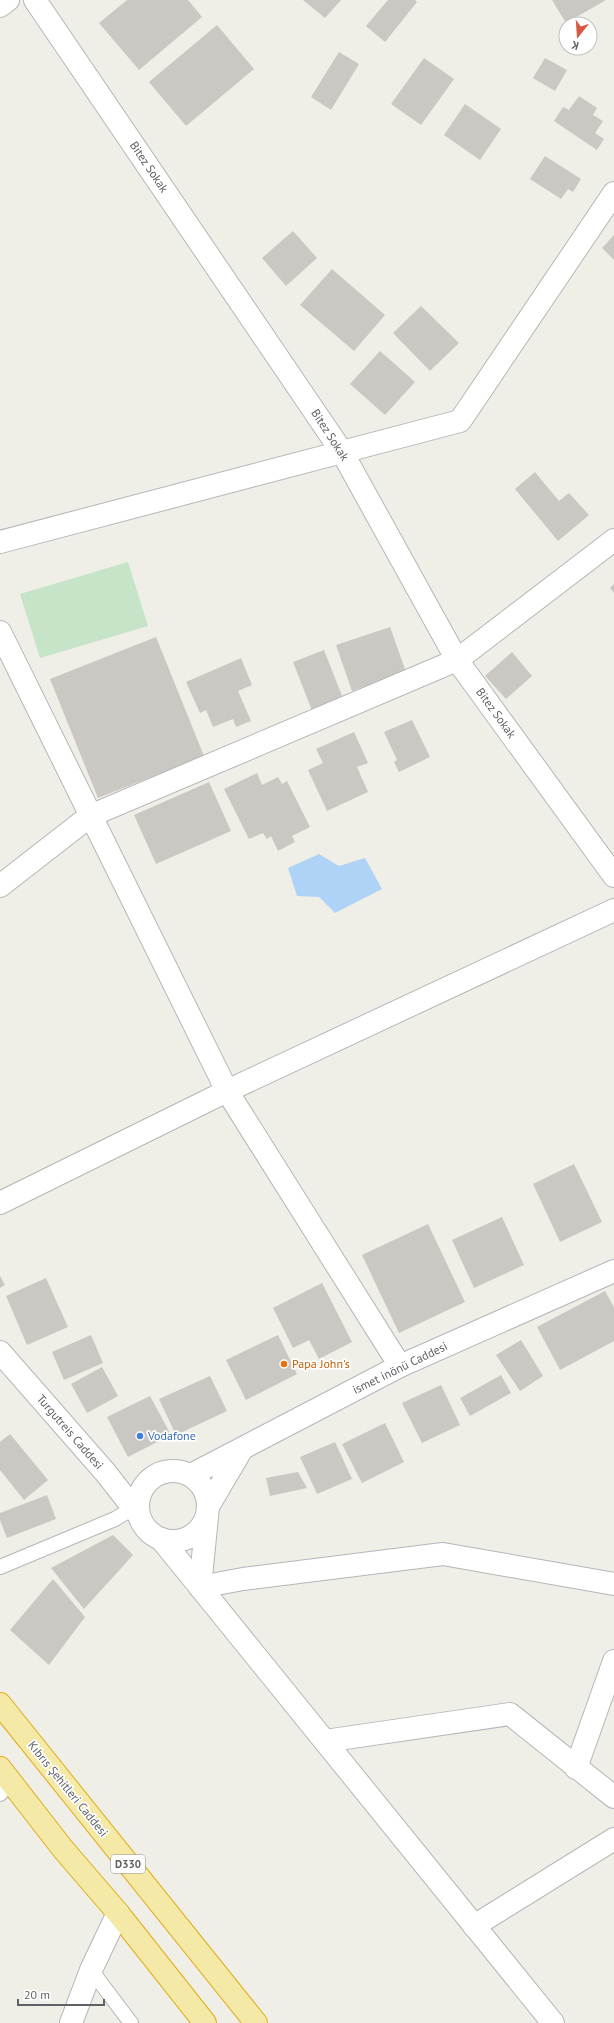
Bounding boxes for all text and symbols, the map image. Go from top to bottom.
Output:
north arrow [558,16,598,56]
text: K [570,38,580,53]
street label: Bitez Sokak [127,138,172,195]
street label: Bitez Sokak [308,406,353,464]
street label: Bitez Sokak [473,685,520,741]
street label: ismet inönü Caddesi [350,1338,450,1397]
place label: Papa John's [292,1356,350,1371]
marker: Papa John's [279,1359,289,1369]
street label: Turgutreis Caddesi [34,1391,107,1472]
place label: Vodafone [147,1428,196,1443]
marker: Vodafone [135,1431,145,1441]
street label: Kıbrıs Şehitleri Caddesi [25,1738,112,1840]
road number: D330 [111,1855,145,1873]
scale bar [18,1981,104,2007]
text: 20 m [24,1987,50,2002]

